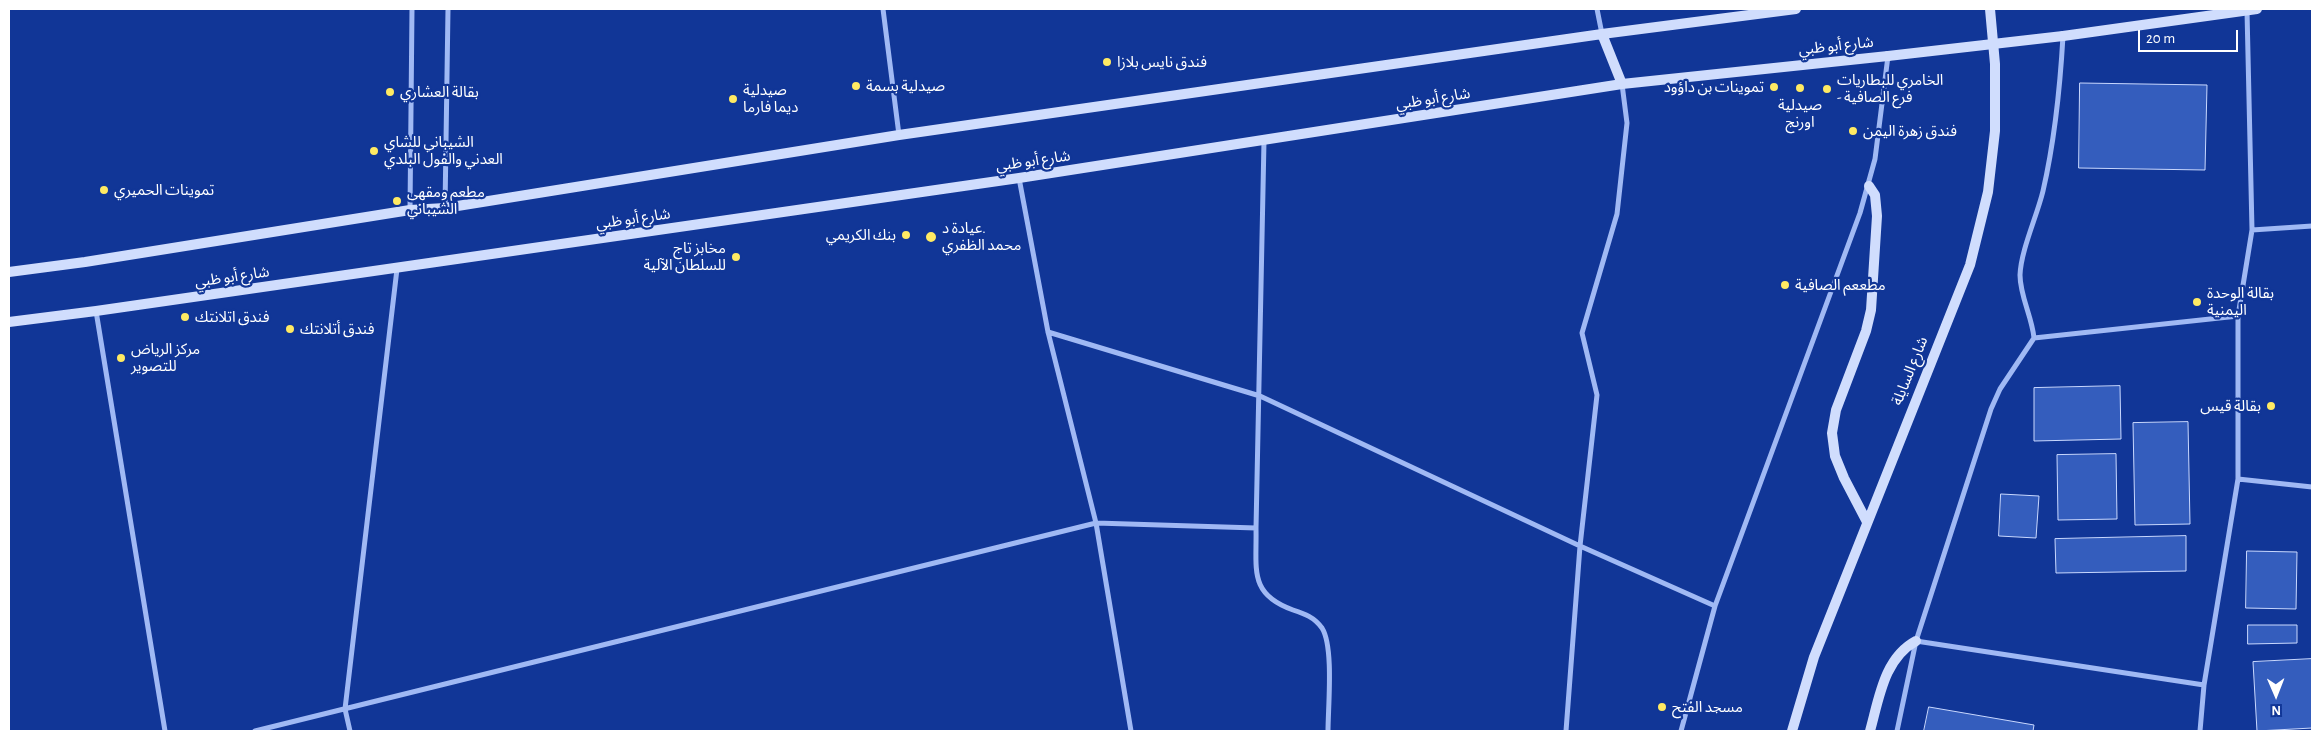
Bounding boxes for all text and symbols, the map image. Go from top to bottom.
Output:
scale bar [2141,20,2241,52]
text: 20 m [2146,31,2175,46]
street label: شارع أبو ظبي [1798,33,1874,59]
place label: فندق نايس بلازا [1117,53,1207,71]
marker: فندق نايس بلازا [1101,56,1113,68]
place label: الخامري للبطاريات - فرع الصافية [1837,71,1943,106]
place label: صيدلية بسمة [866,77,945,95]
place label: تموينات بن داؤود [1664,78,1764,96]
marker: صيدلية بسمة [850,80,862,92]
place label: صيدلية ديما فارما [743,81,798,116]
marker: تموينات بن داؤود [1768,81,1780,93]
marker: صيدلية اورنج [1794,82,1806,94]
place label: بقالة العشاري [400,83,479,101]
marker: الخامري للبطاريات - فرع الصافية [1821,83,1833,95]
street label: شارع أبو ظبي [1394,84,1472,114]
marker: بقالة العشاري [384,86,396,98]
marker: صيدلية ديما فارما [727,93,739,105]
place label: صيدلية اورنج [1778,96,1822,131]
place label: فندق زهرة اليمن [1863,122,1957,140]
marker: فندق زهرة اليمن [1847,125,1859,137]
place label: الشيباني للشاي العدني والفول البلدي [384,133,503,168]
marker: الشيباني للشاي العدني والفول البلدي [368,145,380,157]
street label: شارع أبو ظبي [995,147,1071,175]
place label: تموينات الحميري [114,181,214,199]
place label: مطعم ومقهى الشيباني [407,183,485,218]
marker: تموينات الحميري [98,184,110,196]
marker: مطعم ومقهى الشيباني [391,195,403,207]
street label: شارع أبو ظبي [595,205,671,233]
place label: عيادة د. محمد الظفري [942,219,1021,254]
place label: بنك الكريمي [826,226,896,244]
marker: بنك الكريمي [900,229,912,241]
marker: عيادة د. محمد الظفري [924,230,938,244]
place label: مخابز تاج للسلطان الآلية [644,239,726,274]
marker: مخابز تاج للسلطان الآلية [730,251,742,263]
street label: شارع أبو ظبي [194,263,270,291]
place label: مطععم الصافية [1795,276,1886,294]
marker: مطععم الصافية [1779,279,1791,291]
place label: بقالة الوحدة اليمنية [2207,284,2274,319]
marker: بقالة الوحدة اليمنية [2191,296,2203,308]
place label: فندق اتلانتك [195,308,269,326]
marker: فندق اتلانتك [179,311,191,323]
place label: فندق أتلانتك [300,320,374,338]
marker: فندق أتلانتك [284,323,296,335]
street label: شارع السايلة [1888,334,1932,408]
place label: مركز الرياض للتصوير [131,340,200,375]
marker: مركز الرياض للتصوير [115,352,127,364]
place label: بقالة قيس [2200,397,2261,415]
marker: بقالة قيس [2265,400,2277,412]
north arrow [2251,670,2301,720]
place label: مسجد الفتح [1672,698,1743,716]
marker: مسجد الفتح [1656,701,1668,713]
text: N [2271,703,2281,717]

